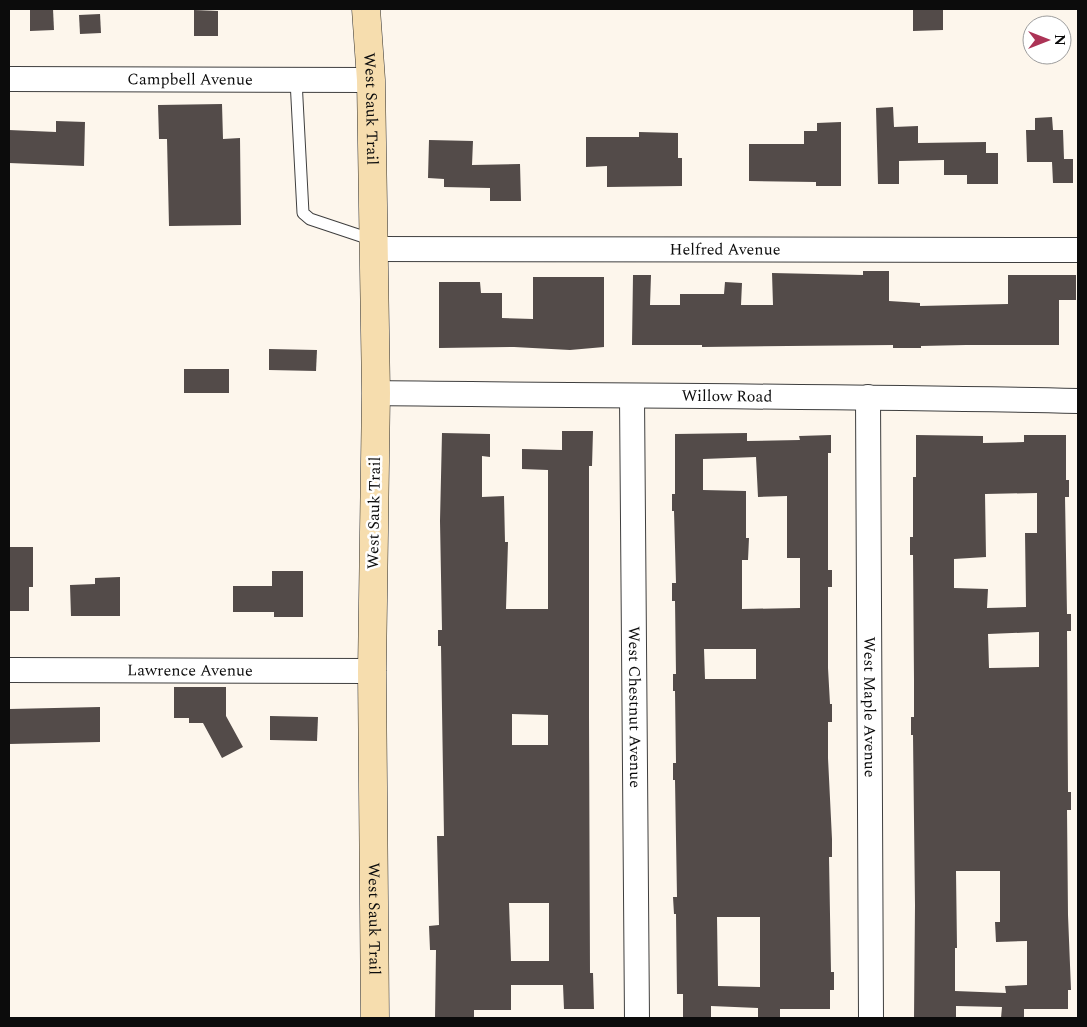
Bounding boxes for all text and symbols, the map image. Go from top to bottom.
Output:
north arrow [1022,15,1072,65]
text: N [1049,34,1070,46]
street label: West Sauk Trail [357,52,384,165]
street label: Campbell Avenue [127,67,253,92]
street label: Helfred Avenue [670,237,780,262]
street label: Willow Road [681,384,773,409]
street label: West Sauk Trail [361,457,387,569]
street label: West Chestnut Avenue [622,626,647,788]
street label: West Maple Avenue [857,636,882,778]
street label: Lawrence Avenue [127,658,253,683]
street label: West Sauk Trail [362,862,387,975]

